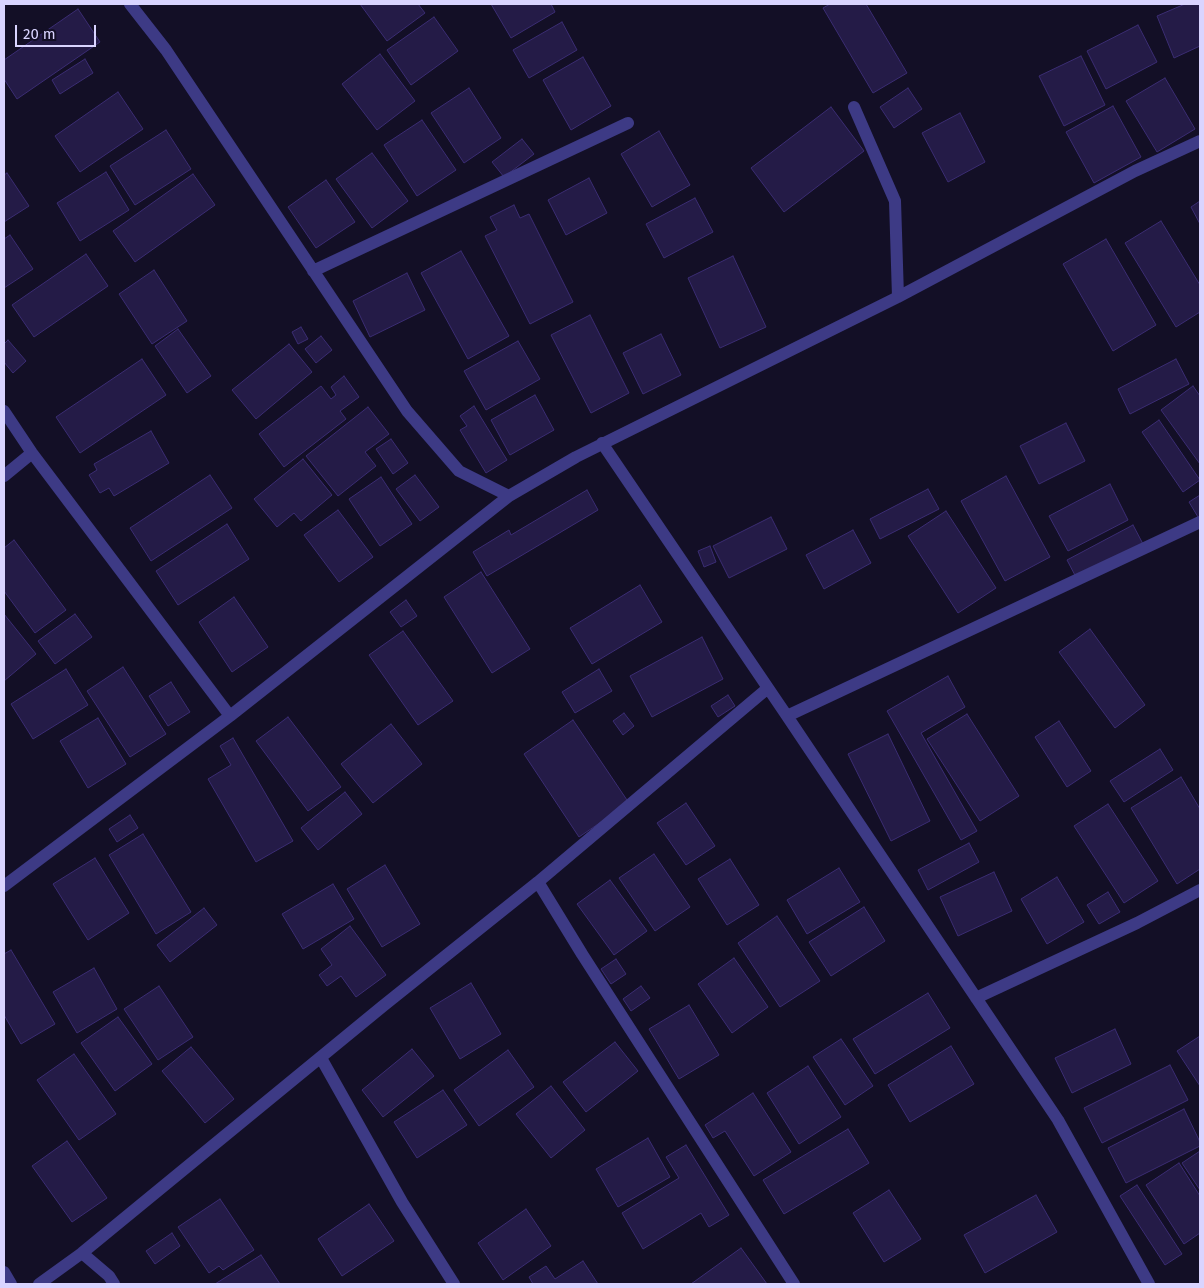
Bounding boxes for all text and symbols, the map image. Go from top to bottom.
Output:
scale bar [18,15,99,47]
text: 20 m [23,25,56,43]

